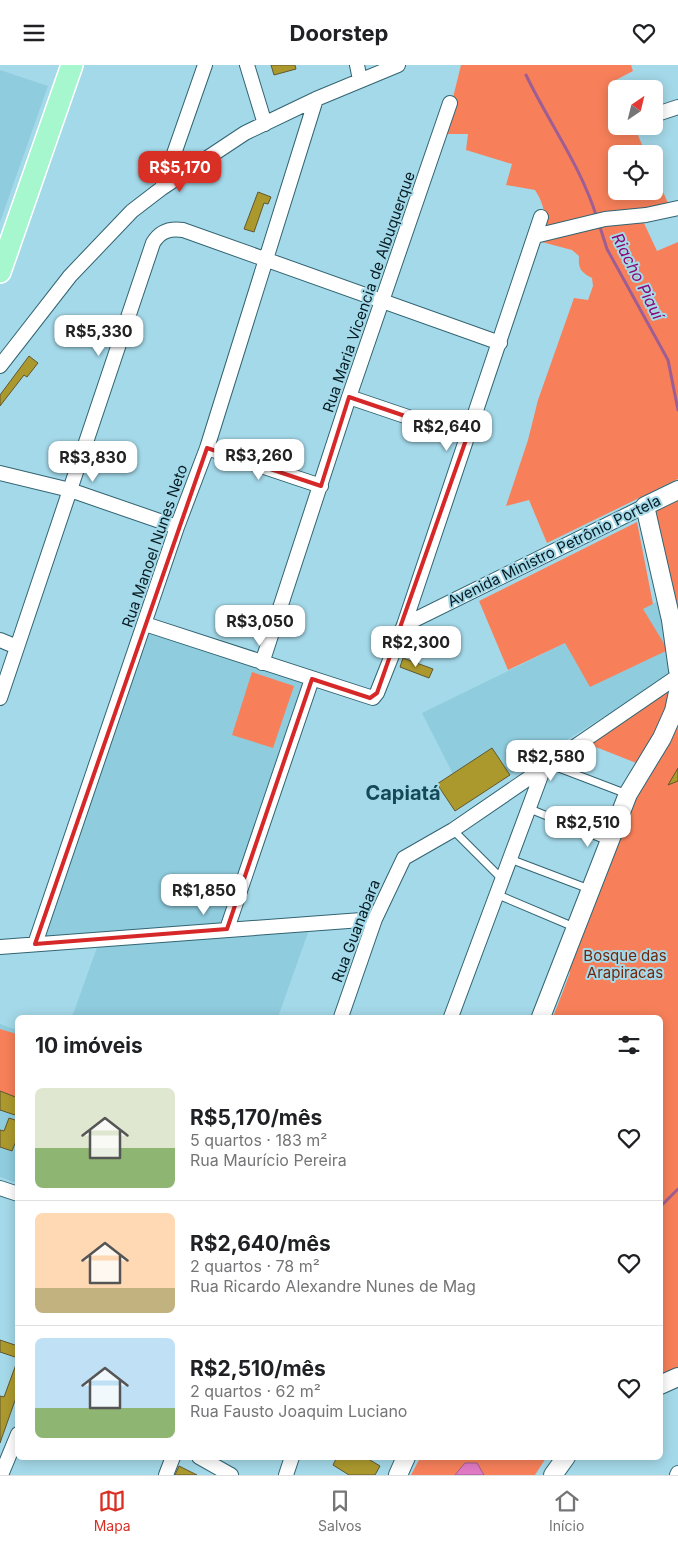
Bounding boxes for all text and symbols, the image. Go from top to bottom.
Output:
icon: menu [20,19,48,47]
icon: heart [630,19,658,47]
text: Doorstep [290,20,388,46]
north arrow [608,80,662,135]
map controls [608,80,663,200]
button: locate [608,145,663,200]
pin: R$5,170 [134,151,226,193]
text: R$5,170 [149,157,211,177]
street label: Rua Maria Vicencia de Albuquerque [318,169,419,415]
water label: Riacho Piauí [608,230,669,324]
pin: R$5,330 [53,315,145,357]
text: R$5,330 [65,321,133,341]
pin: R$2,640 [401,409,493,452]
text: R$2,640 [413,416,481,436]
pin: R$3,260 [213,439,305,481]
pin: R$3,830 [47,441,139,483]
text: R$3,260 [225,445,293,465]
text: R$3,830 [59,447,127,467]
street label: Rua Manoel Nunes Neto [118,462,191,630]
street label: Avenida Ministro Petrônio Portela [444,491,663,611]
pin: R$3,050 [214,605,306,647]
text: R$3,050 [226,611,294,631]
pin: R$2,300 [370,625,462,668]
text: R$2,300 [382,632,450,652]
pin: R$2,580 [505,739,597,782]
text: R$2,580 [517,746,585,766]
district label: Capiatá [365,781,441,805]
pin: R$2,510 [542,805,634,848]
text: R$2,510 [556,812,620,832]
pin: R$1,850 [158,873,250,916]
street label: Rua Guanabara [327,877,384,985]
text: R$1,850 [172,880,236,900]
park label: Bosque das Arapiracas [583,946,667,982]
icon: filters [615,1031,643,1059]
text: 10 imóveis [35,1033,143,1058]
text: R$5,170/mês [190,1105,322,1130]
icon: home [75,1108,135,1168]
icon: heart [615,1124,643,1152]
text: 5 quartos · 183 m² [190,1130,327,1150]
text: Rua Maurício Pereira [190,1150,347,1170]
text: R$2,640/mês [190,1231,331,1256]
icon: home [75,1233,135,1293]
icon: heart [615,1249,643,1277]
text: 2 quartos · 78 m² [190,1256,320,1276]
text: Rua Ricardo Alexandre Nunes de Mag [190,1276,476,1296]
text: R$2,510/mês [190,1356,326,1381]
icon: home [75,1358,135,1418]
icon: heart [615,1374,643,1402]
text: 2 quartos · 62 m² [190,1381,321,1401]
text: Rua Fausto Joaquim Luciano [190,1401,407,1421]
tab: Mapa [94,1487,131,1534]
tab: Salvos [318,1487,362,1534]
tab: Início [549,1487,584,1534]

